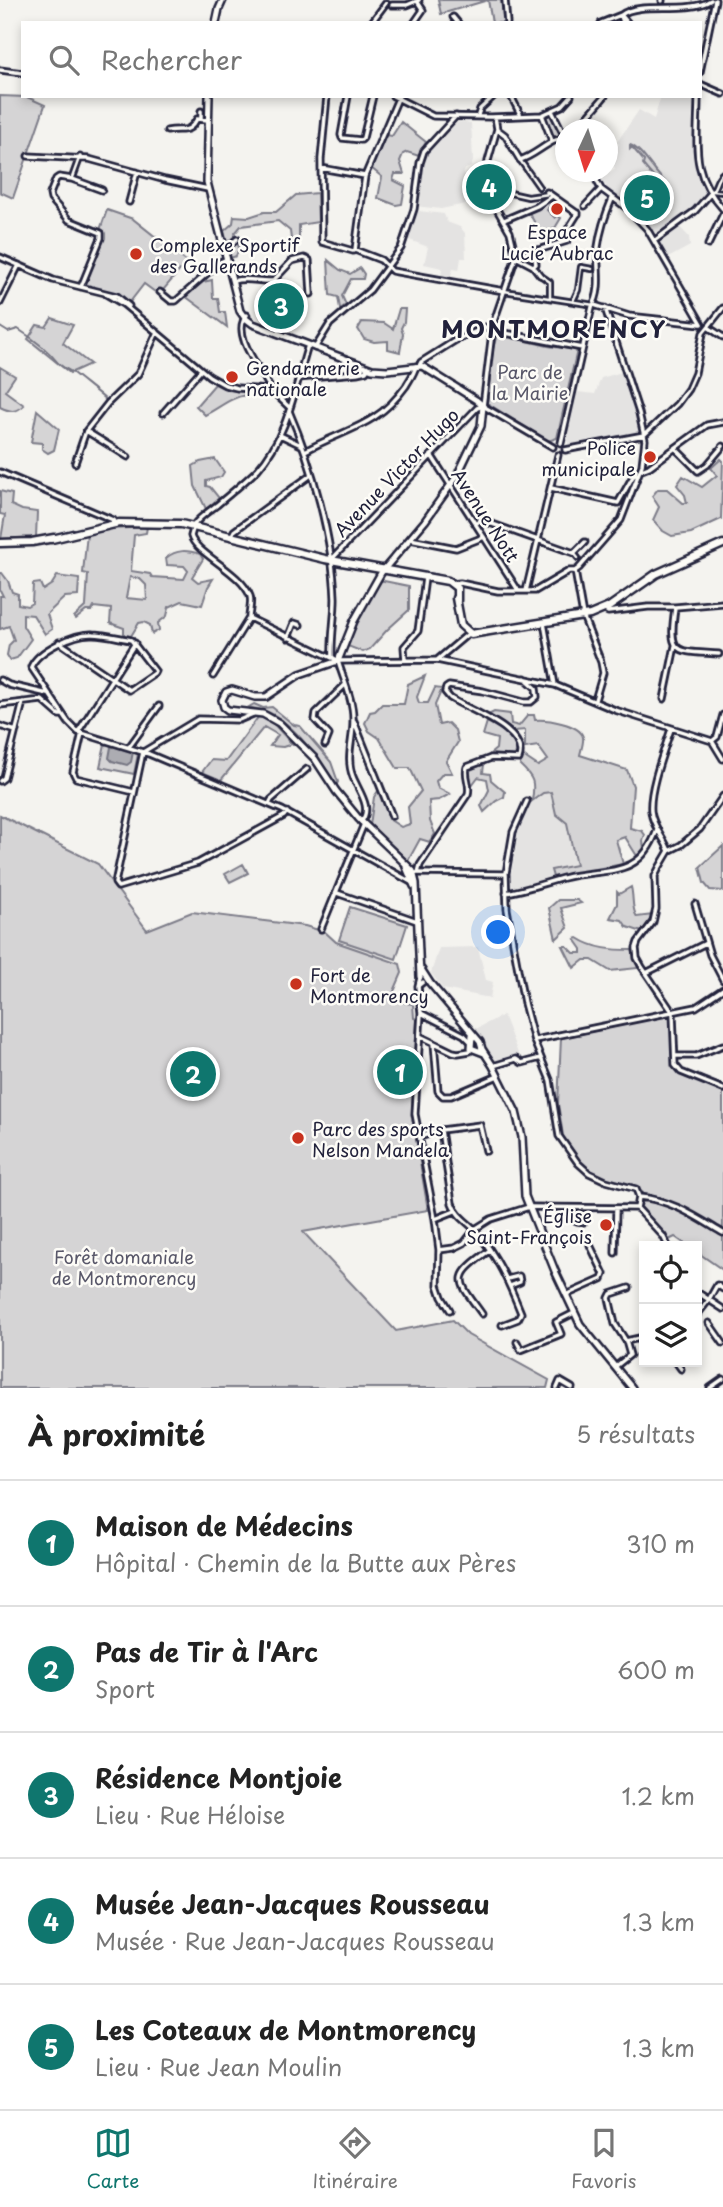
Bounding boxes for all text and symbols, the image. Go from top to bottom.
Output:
search box [21,21,702,98]
text: Rechercher [101,40,242,79]
icon: search [45,41,83,79]
north arrow [555,119,618,182]
pin: 4 [466,161,512,213]
pin: 5 [624,172,670,224]
marker: Espace Lucie Aubrac [549,201,565,217]
place label: Espace Lucie Aubrac [501,218,613,266]
place label: Complexe Sportif des Gallerands [150,231,301,279]
marker: Complexe Sportif des Gallerands [128,246,144,262]
pin: 3 [258,280,304,332]
district label: MONTMORENCY [441,310,667,346]
place label: Gendarmerie nationale [246,354,360,402]
park label: Parc de la Mairie [492,358,568,406]
marker: Gendarmerie nationale [224,369,240,385]
street label: Avenue Victor Hugo [327,402,465,542]
place label: Police municipale [541,434,636,482]
marker: Police municipale [642,449,658,465]
street label: Avenue Nott [446,463,526,567]
your location [481,915,515,949]
place label: Fort de Montmorency [310,961,428,1009]
marker: Fort de Montmorency [288,976,304,992]
pin: 1 [377,1046,423,1098]
pin: 2 [170,1048,216,1100]
place label: Parc des sports Nelson Mandela [312,1115,450,1163]
marker: Parc des sports Nelson Mandela [290,1130,306,1146]
place label: Église Saint-François [466,1202,592,1250]
marker: Église Saint-François [598,1217,614,1233]
map controls [639,1241,702,1367]
button: locate [639,1241,702,1304]
park label: Forêt domaniale de Montmorency [52,1243,196,1291]
button: layers [639,1304,702,1367]
text: À proximité [28,1411,205,1456]
text: 5 résultats [576,1416,695,1451]
text: Maison de Médecins [95,1506,353,1545]
text: 1 [46,1526,57,1561]
text: 310 m [626,1526,695,1561]
text: Hôpital · Chemin de la Butte aux Pères [95,1545,516,1580]
text: Pas de Tir à l'Arc [95,1632,318,1671]
text: 2 [43,1652,59,1687]
text: 600 m [617,1652,695,1687]
text: Sport [95,1671,155,1706]
text: Résidence Montjoie [95,1758,342,1797]
text: 3 [43,1778,59,1813]
text: 1.2 km [622,1778,695,1813]
text: Lieu · Rue Héloise [95,1797,285,1832]
text: Musée Jean-Jacques Rousseau [95,1884,490,1923]
text: 4 [43,1904,59,1939]
text: 1.3 km [623,1904,695,1939]
text: Musée · Rue Jean-Jacques Rousseau [95,1923,495,1958]
text: Les Coteaux de Montmorency [95,2010,476,2049]
text: 5 [44,2030,58,2065]
text: 1.3 km [623,2030,695,2065]
text: Lieu · Rue Jean Moulin [95,2049,342,2084]
tab: Carte [87,2124,139,2194]
tab: Itinéraire [313,2124,398,2194]
tab: Favoris [571,2124,636,2194]

